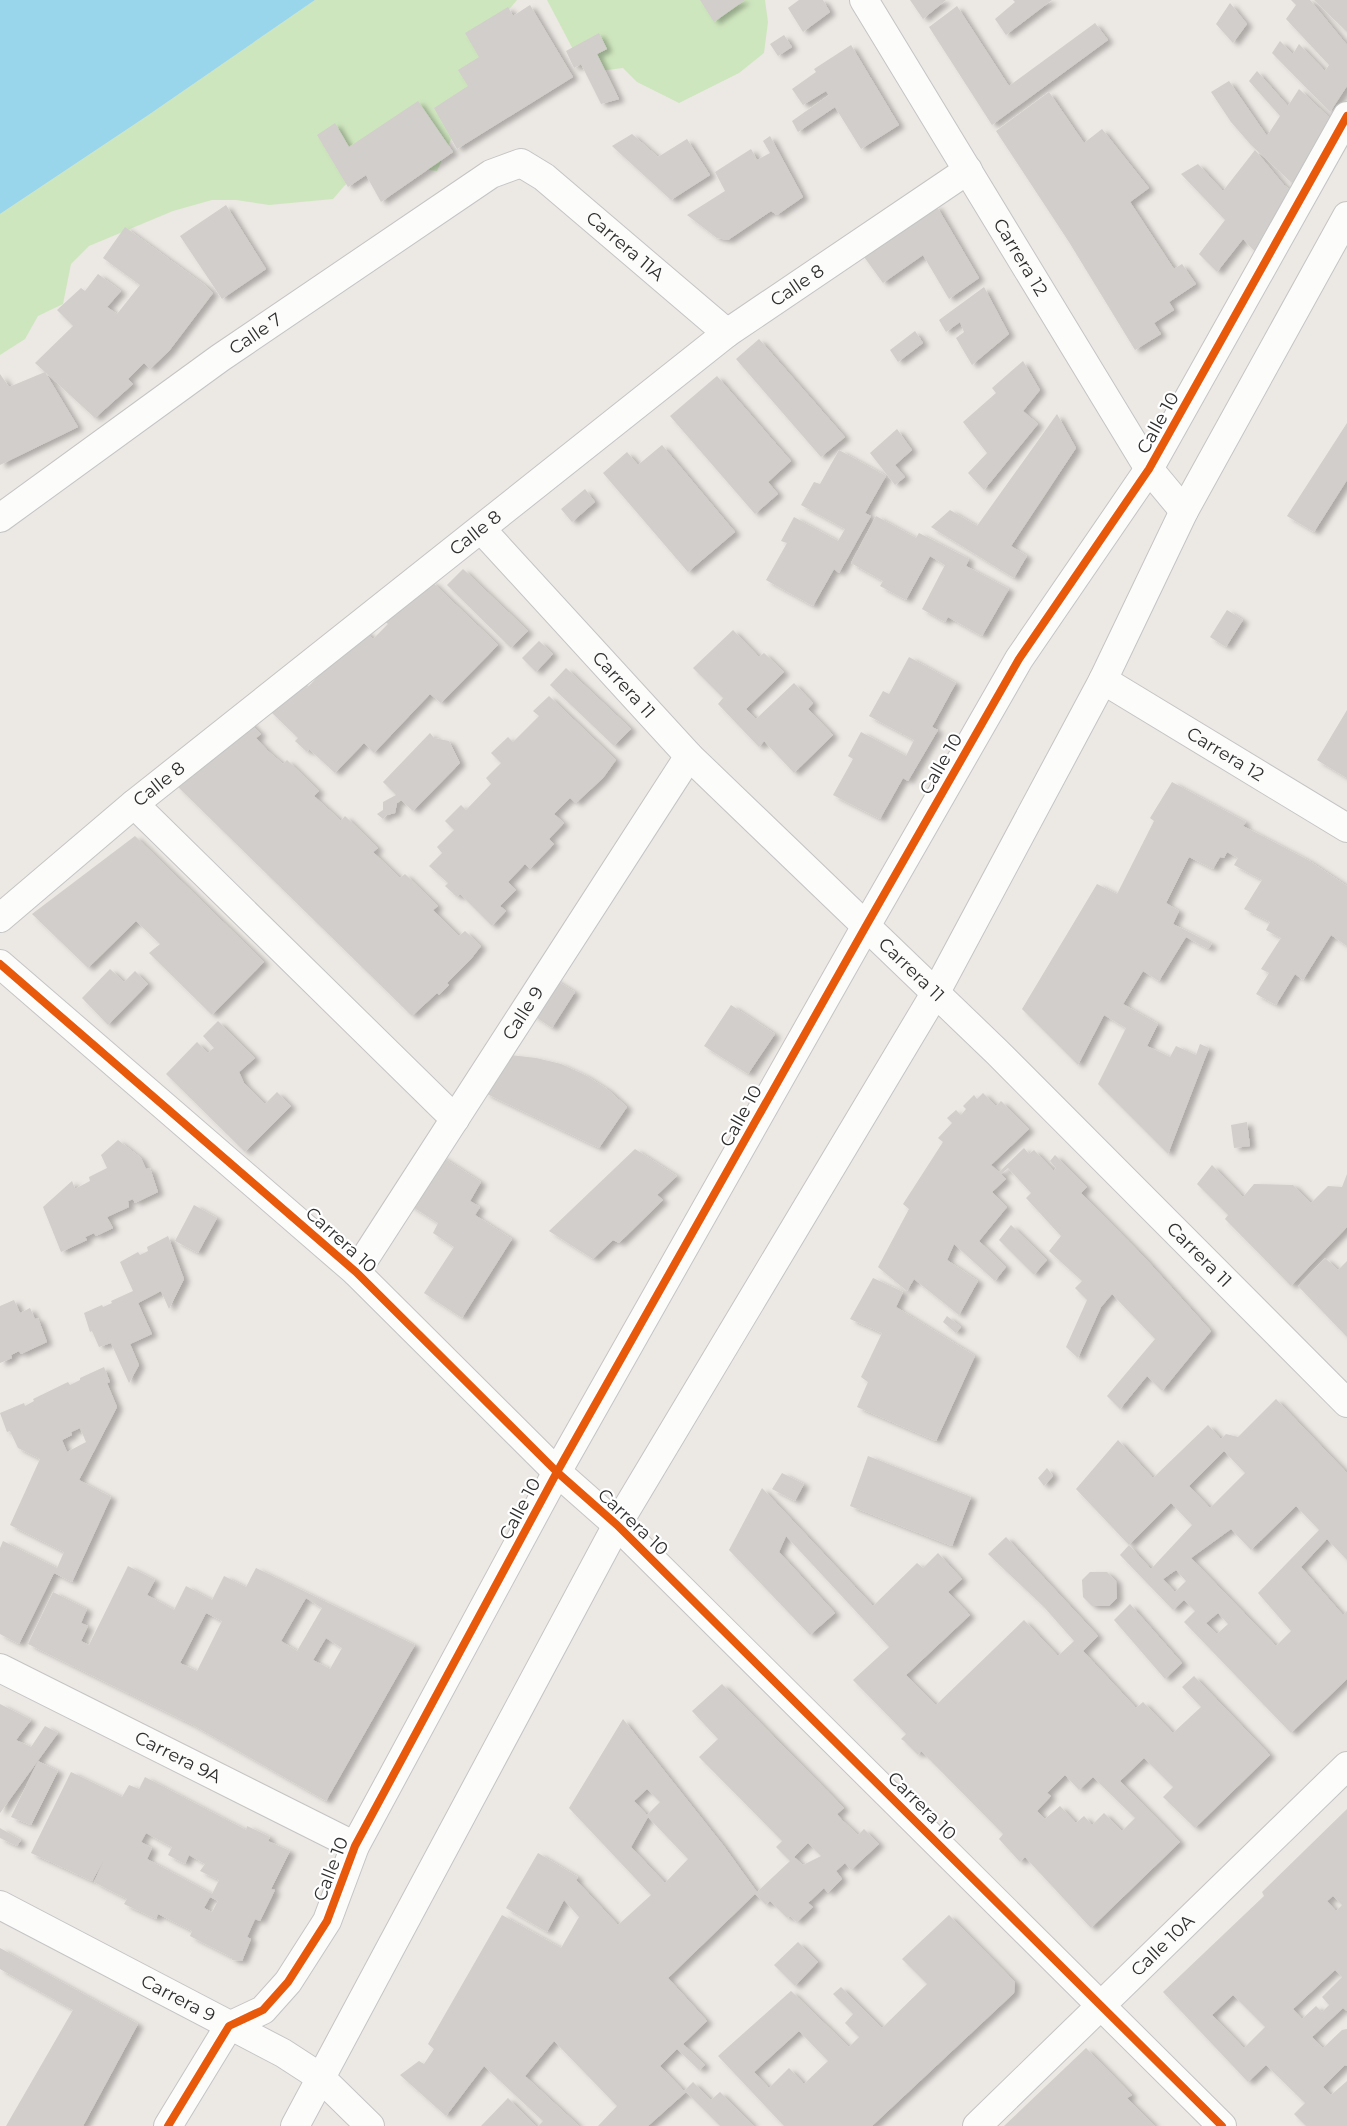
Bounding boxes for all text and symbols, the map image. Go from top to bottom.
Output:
street label: Carrera 11A [581,207,669,286]
street label: Carrera 12 [988,214,1052,300]
street label: Calle 8 [766,260,828,311]
street label: Calle 7 [225,308,286,360]
street label: Calle 10 [1132,388,1184,458]
street label: Calle 8 [445,506,506,560]
street label: Carrera 11 [588,647,660,723]
street label: Carrera 12 [1183,722,1268,786]
street label: Calle 10 [915,730,967,798]
street label: Calle 8 [129,757,189,811]
street label: Carrera 11 [874,933,949,1006]
street label: Calle 9 [498,982,548,1044]
street label: Calle 10 [715,1081,767,1151]
street label: Carrera 10 [301,1202,381,1278]
street label: Carrera 11 [1162,1218,1236,1292]
street label: Calle 10 [495,1474,545,1544]
street label: Carrera 10 [593,1484,673,1560]
street label: Carrera 9A [131,1726,225,1788]
street label: Carrera 10 [883,1767,961,1845]
street label: Calle 10 [309,1834,353,1904]
street label: Calle 10A [1126,1910,1199,1981]
street label: Carrera 9 [137,1970,219,2027]

